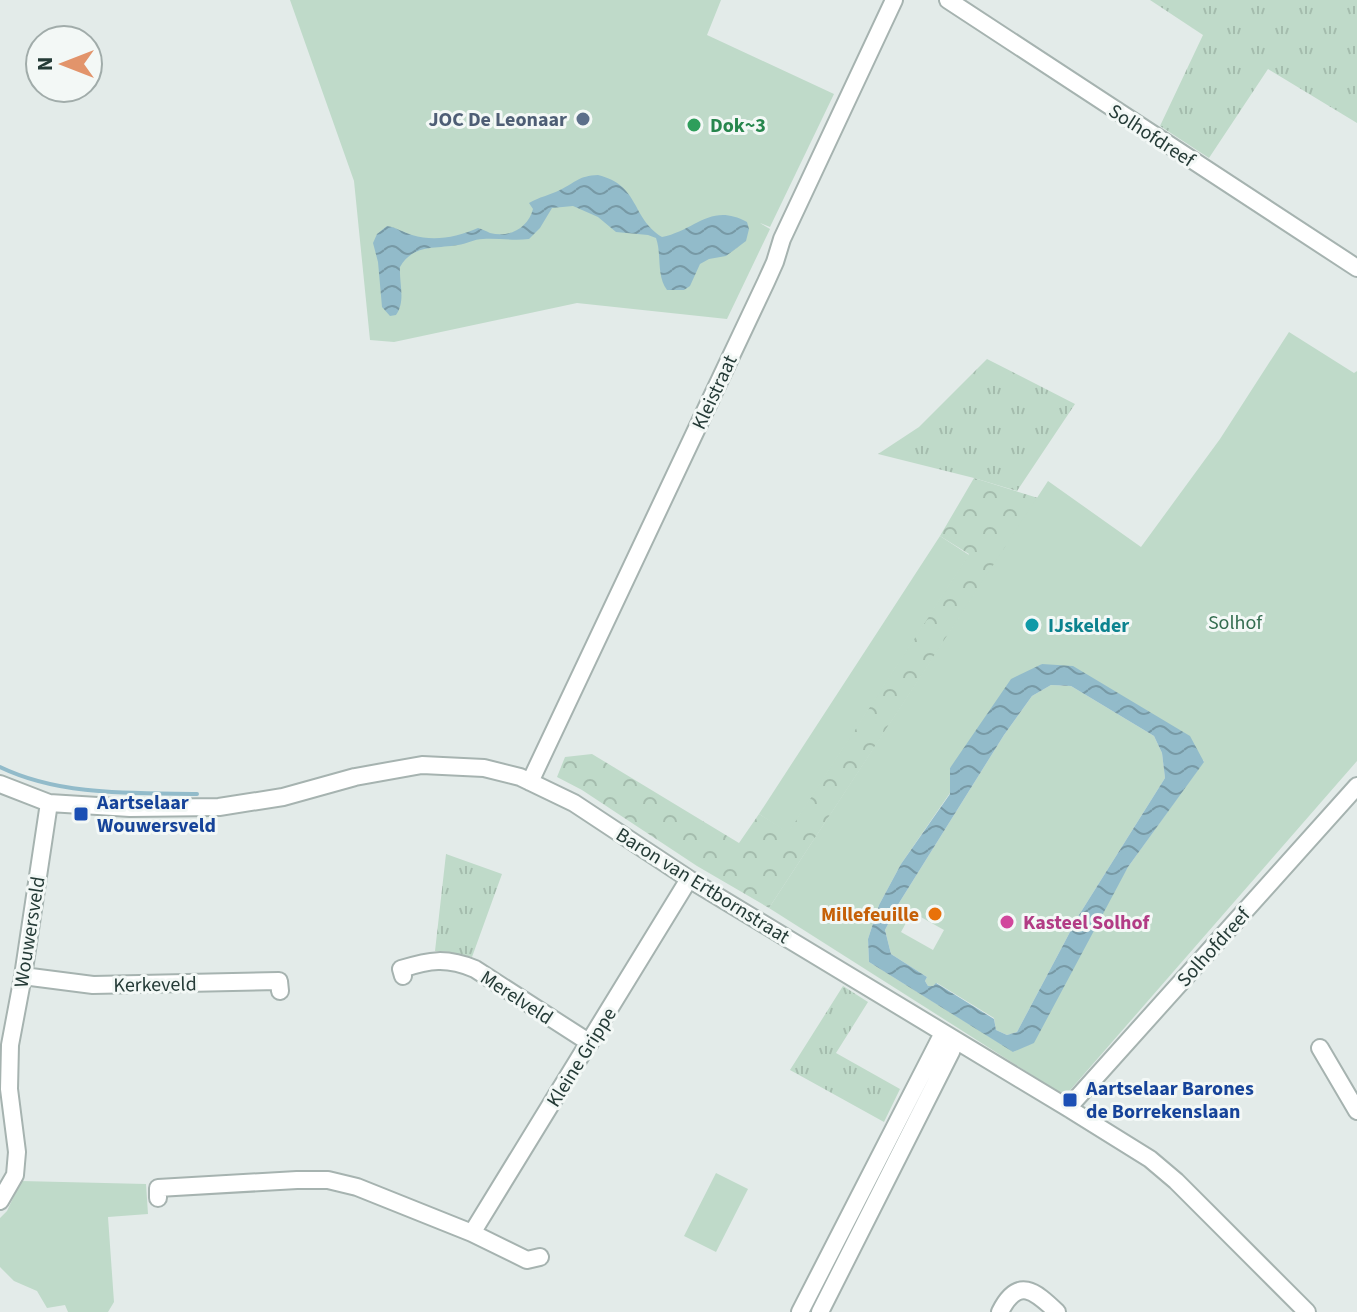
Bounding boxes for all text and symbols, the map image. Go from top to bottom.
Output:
north arrow [24,24,104,104]
text: N [29,57,61,71]
street label: Solhofdreef [1103,98,1201,175]
place label: JOC De Leonaar [428,106,567,134]
marker: JOC De Leonaar [574,110,592,128]
place label: Dok~3 [710,112,766,140]
marker: Dok~3 [685,116,703,134]
street label: Kleistraat [685,350,744,434]
park label: Solhof [1208,609,1263,637]
place label: IJskelder [1048,612,1129,640]
marker: IJskelder [1023,616,1041,634]
place label: Aartselaar Wouwersveld [96,789,216,840]
marker: Aartselaar Wouwersveld [72,805,90,823]
street label: Baron van Ertbornstraat [610,821,795,951]
street label: Wouwersveld [7,875,53,990]
place label: Millefeuille [821,901,919,929]
street label: Solhofdreef [1171,901,1258,993]
marker: Millefeuille [926,905,944,923]
place label: Kasteel Solhof [1023,909,1150,937]
marker: Kasteel Solhof [998,913,1016,931]
street label: Merelveld [475,964,558,1032]
street label: Kerkeveld [113,970,197,1000]
street label: Kleine Grippe [540,1002,624,1113]
place label: Aartselaar Barones de Borrekenslaan [1085,1075,1254,1126]
marker: Aartselaar Barones de Borrekenslaan [1061,1091,1079,1109]

